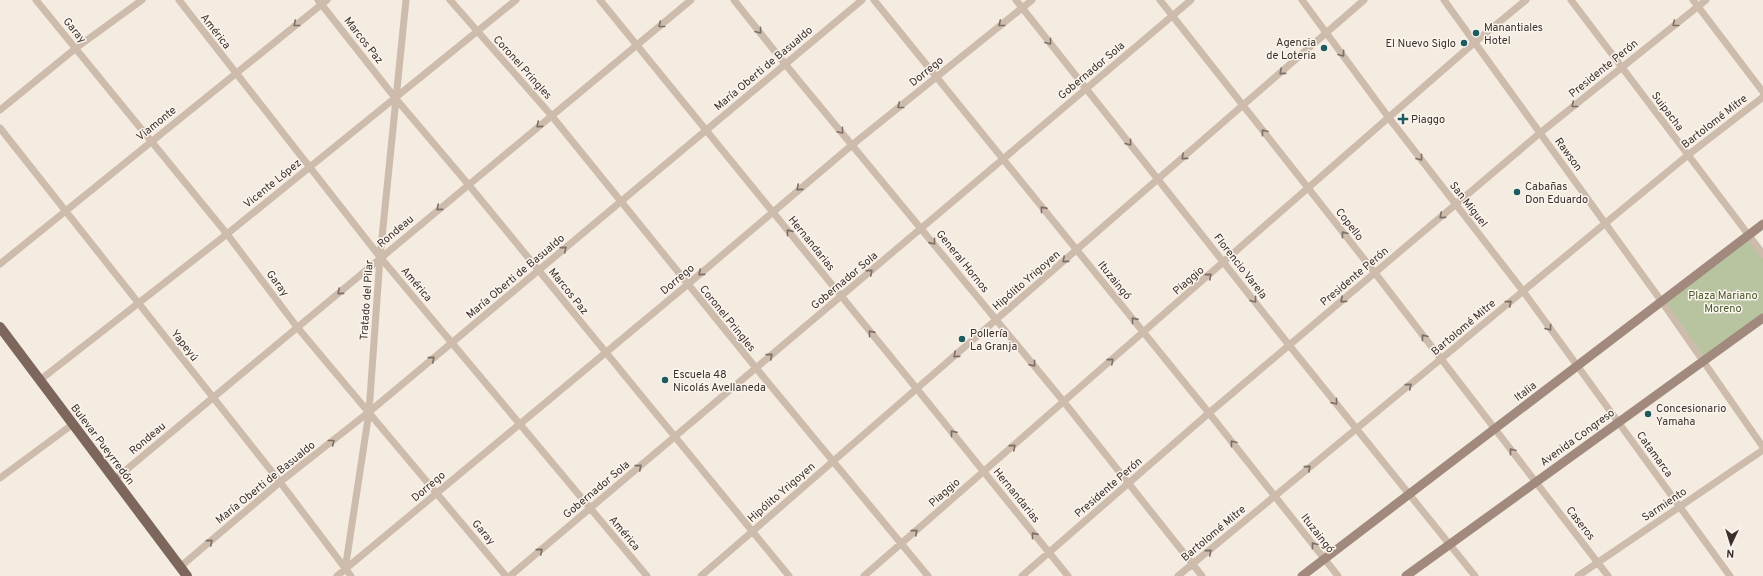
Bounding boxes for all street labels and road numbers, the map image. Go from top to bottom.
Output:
street label: América [197,11,233,52]
street label: Marcos Paz [341,14,386,67]
street label: Garay [60,15,89,46]
street label: María Oberti de Basualdo [712,23,816,114]
street label: Coronel Pringles [490,33,555,103]
street label: Presidente Perón [1566,37,1641,101]
street label: Gobernador Sola [1055,39,1128,103]
street label: Dorrego [907,54,947,90]
street label: Suipacha [1648,89,1687,134]
street label: Bartolomé Mitre [1679,92,1751,152]
street label: Viamonte [134,103,180,144]
street label: Rawson [1551,135,1585,174]
street label: Vicente López [241,156,304,211]
street label: San Miguel [1446,179,1490,230]
street label: Copello [1332,206,1366,244]
street label: Rondeau [374,212,417,251]
street label: Hernandarias [785,213,838,274]
street label: General Hornos [933,227,992,296]
street label: María Oberti de Basualdo [464,231,568,322]
street label: Florencio Varela [1210,231,1270,302]
street label: Presidente Perón [1318,244,1392,309]
street label: Hipólito Yrigoyen [990,248,1063,314]
street label: Gobernador Sola [808,249,881,313]
street label: Ituzaingó [1094,258,1134,303]
street label: Tratado del Pilar [357,259,377,341]
street label: Dorrego [658,262,698,298]
street label: Piaggio [1170,263,1207,298]
street label: América [398,264,435,305]
street label: Marcos Paz [545,266,591,318]
street label: Garay [263,268,292,300]
street label: Coronel Pringles [696,283,758,355]
street label: Bartolomé Mitre [1428,297,1499,359]
street label: Yapeyú [168,327,201,364]
street label: Italia [1512,379,1540,405]
street label: Bulevar Pueyrredón [67,401,137,488]
street label: Avenida Congreso [1537,406,1618,470]
street label: Rondeau [126,419,169,458]
street label: Catamarca [1633,429,1676,480]
street label: María Oberti de Basualdo [213,438,318,527]
street label: Presidente Perón [1072,455,1145,521]
street label: Gobernador Sola [560,458,633,522]
street label: Hipólito Yrigoyen [745,460,818,526]
street label: Hernandarias [990,465,1043,526]
street label: Dorrego [409,469,449,505]
street label: Piaggio [926,475,963,510]
street label: Sarmiento [1639,485,1690,525]
street label: Bartolomé Mitre [1178,503,1249,565]
street label: Caseros [1563,504,1598,543]
street label: Ituzaingó [1298,511,1337,556]
street label: América [606,513,643,554]
street label: Garay [469,517,498,548]

